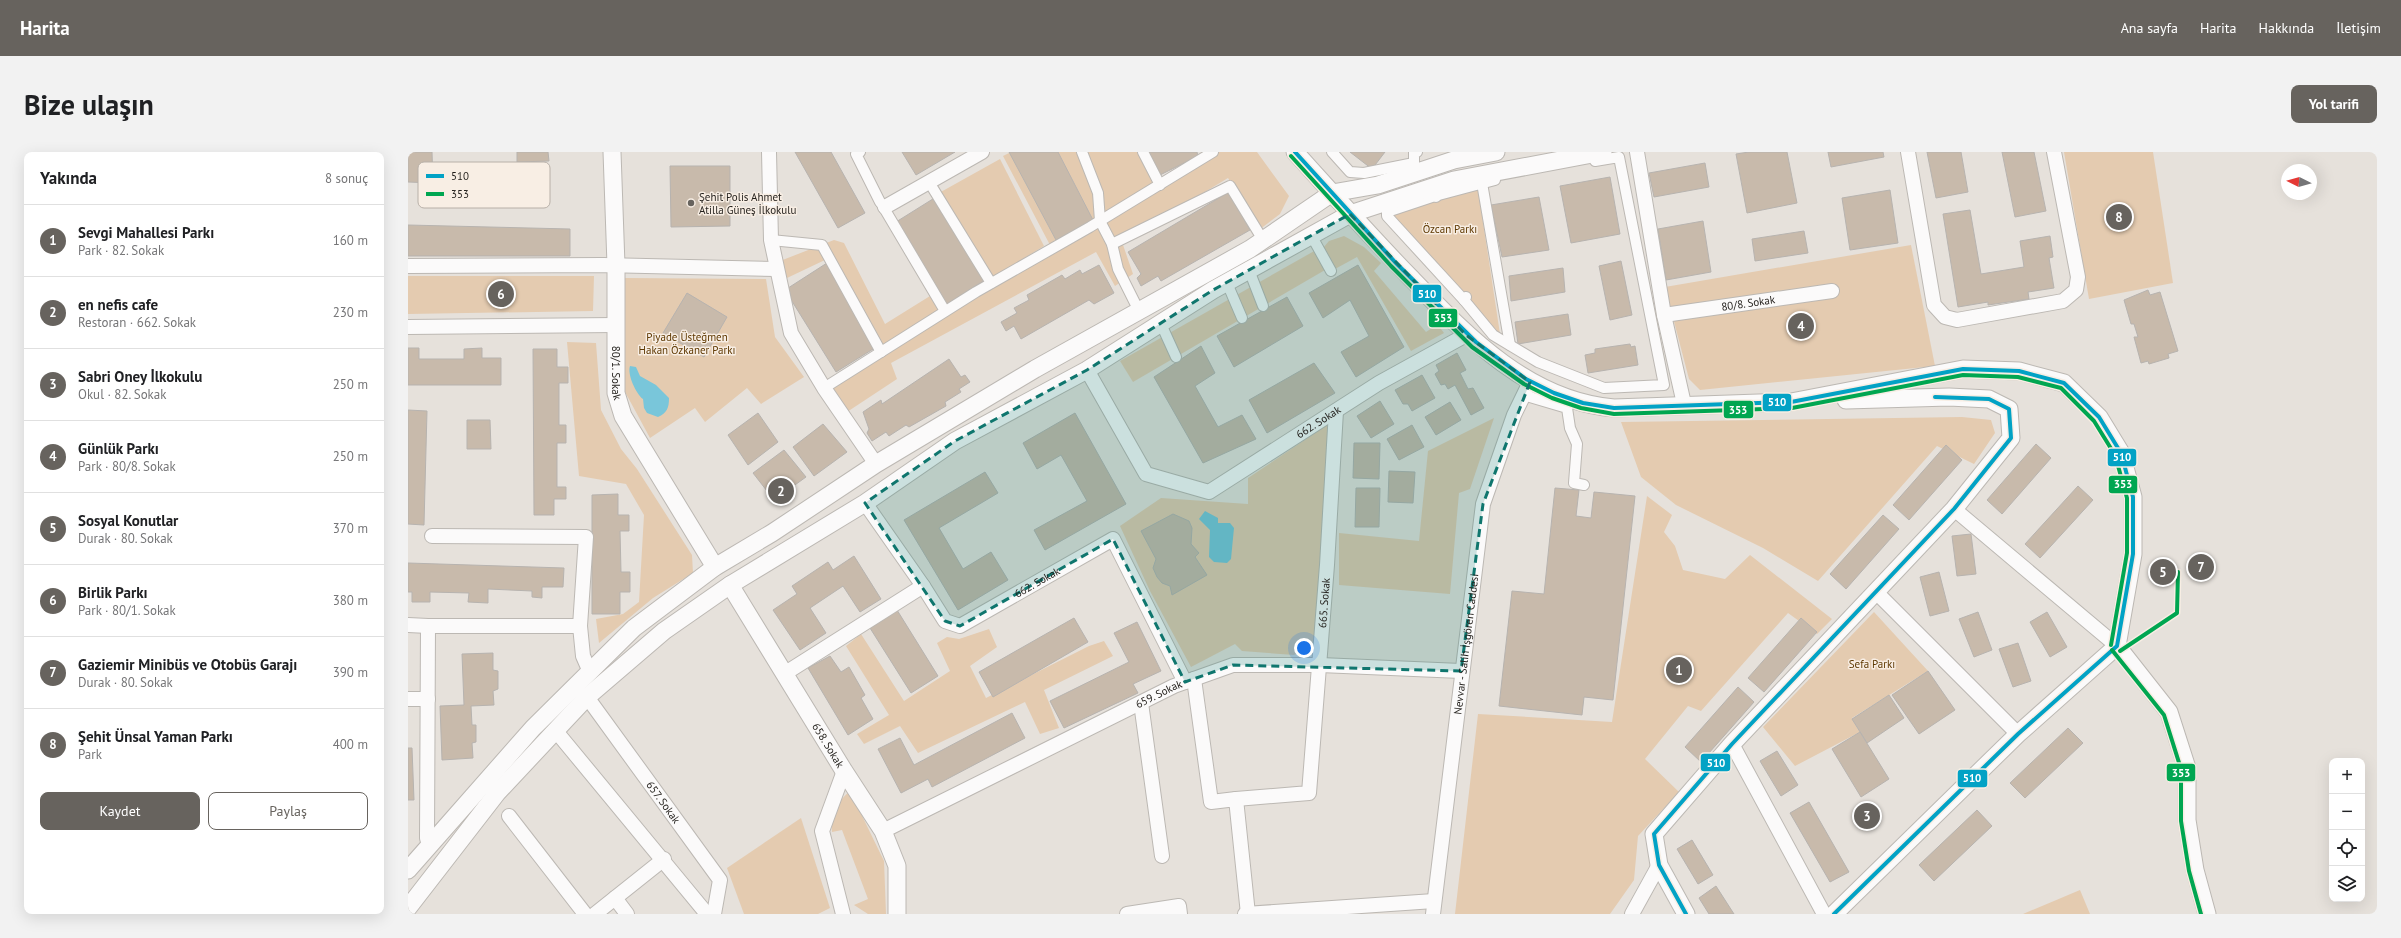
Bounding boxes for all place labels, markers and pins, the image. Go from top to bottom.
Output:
place label: Şehit Polis Ahmet Atilla Güneş İlkokulu [699,190,796,217]
marker: Şehit Polis Ahmet Atilla Güneş İlkokulu [686,198,696,208]
pin: 8 [2106,202,2132,232]
pin: 6 [488,279,514,309]
pin: 4 [1788,311,1814,341]
pin: 2 [768,476,794,506]
pin: 7 [2188,552,2214,582]
pin: 5 [2150,557,2176,587]
pin: 1 [1666,655,1692,685]
pin: 3 [1854,801,1880,831]

